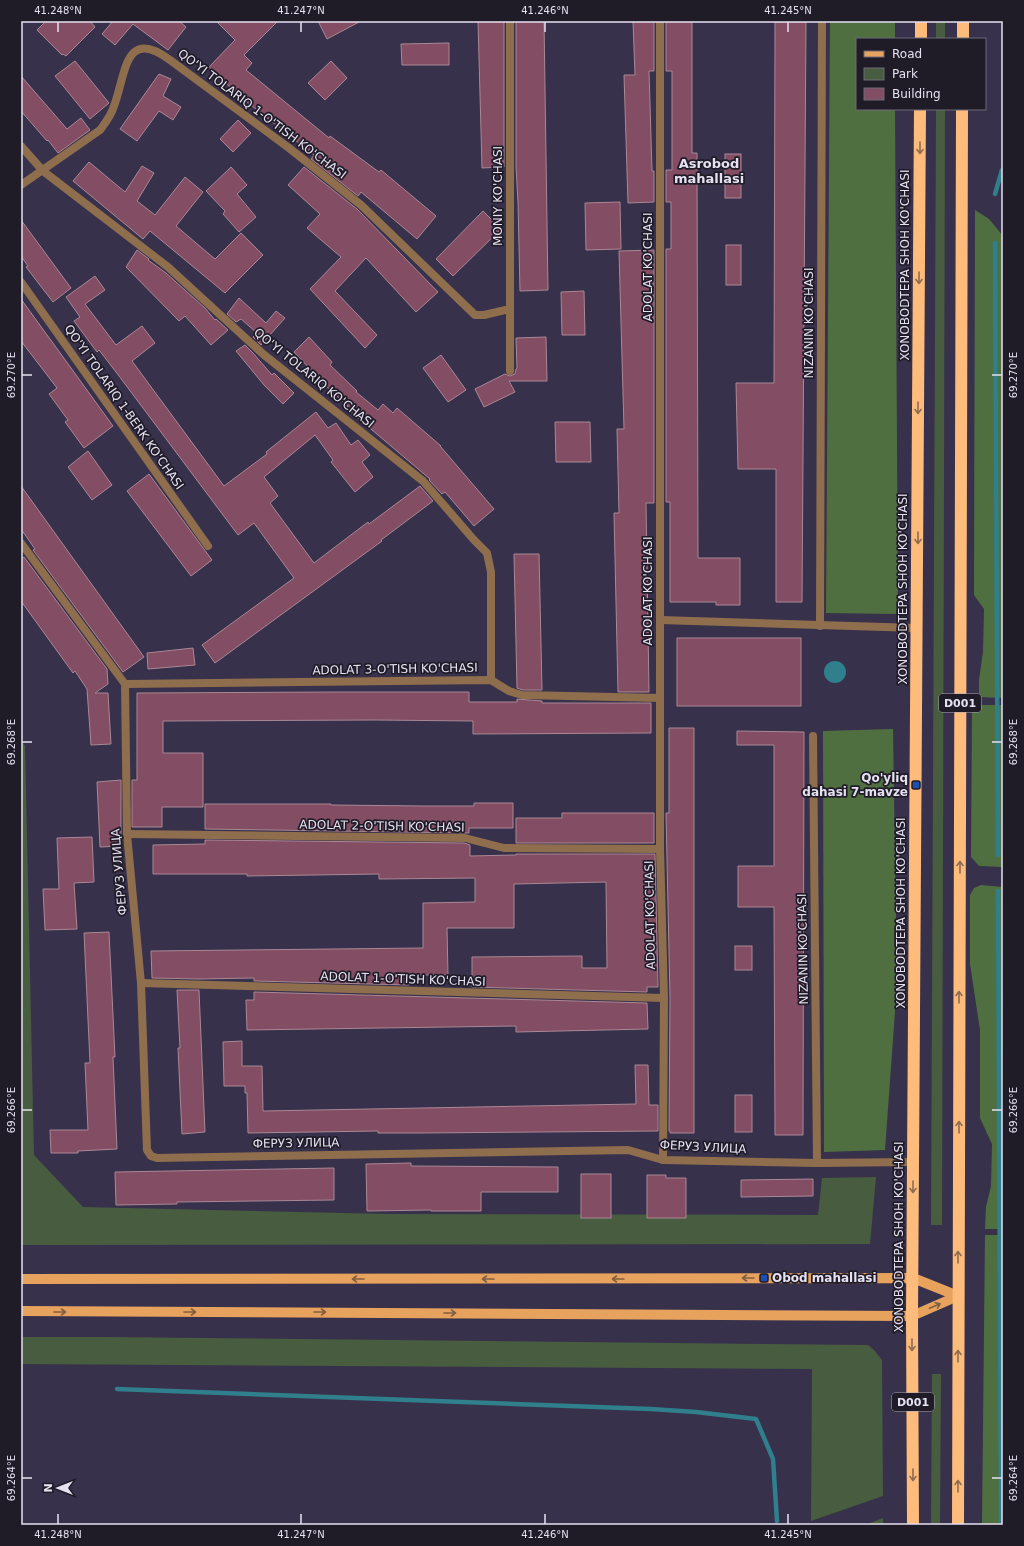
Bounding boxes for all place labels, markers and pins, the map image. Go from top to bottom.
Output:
place label: Qo'yliq dahasi 7-mavze [802,771,908,799]
marker: Qo'yliq dahasi 7-mavze [911,780,921,790]
place label: Obod mahallasi [772,1271,877,1285]
marker: Obod mahallasi [759,1273,769,1283]

